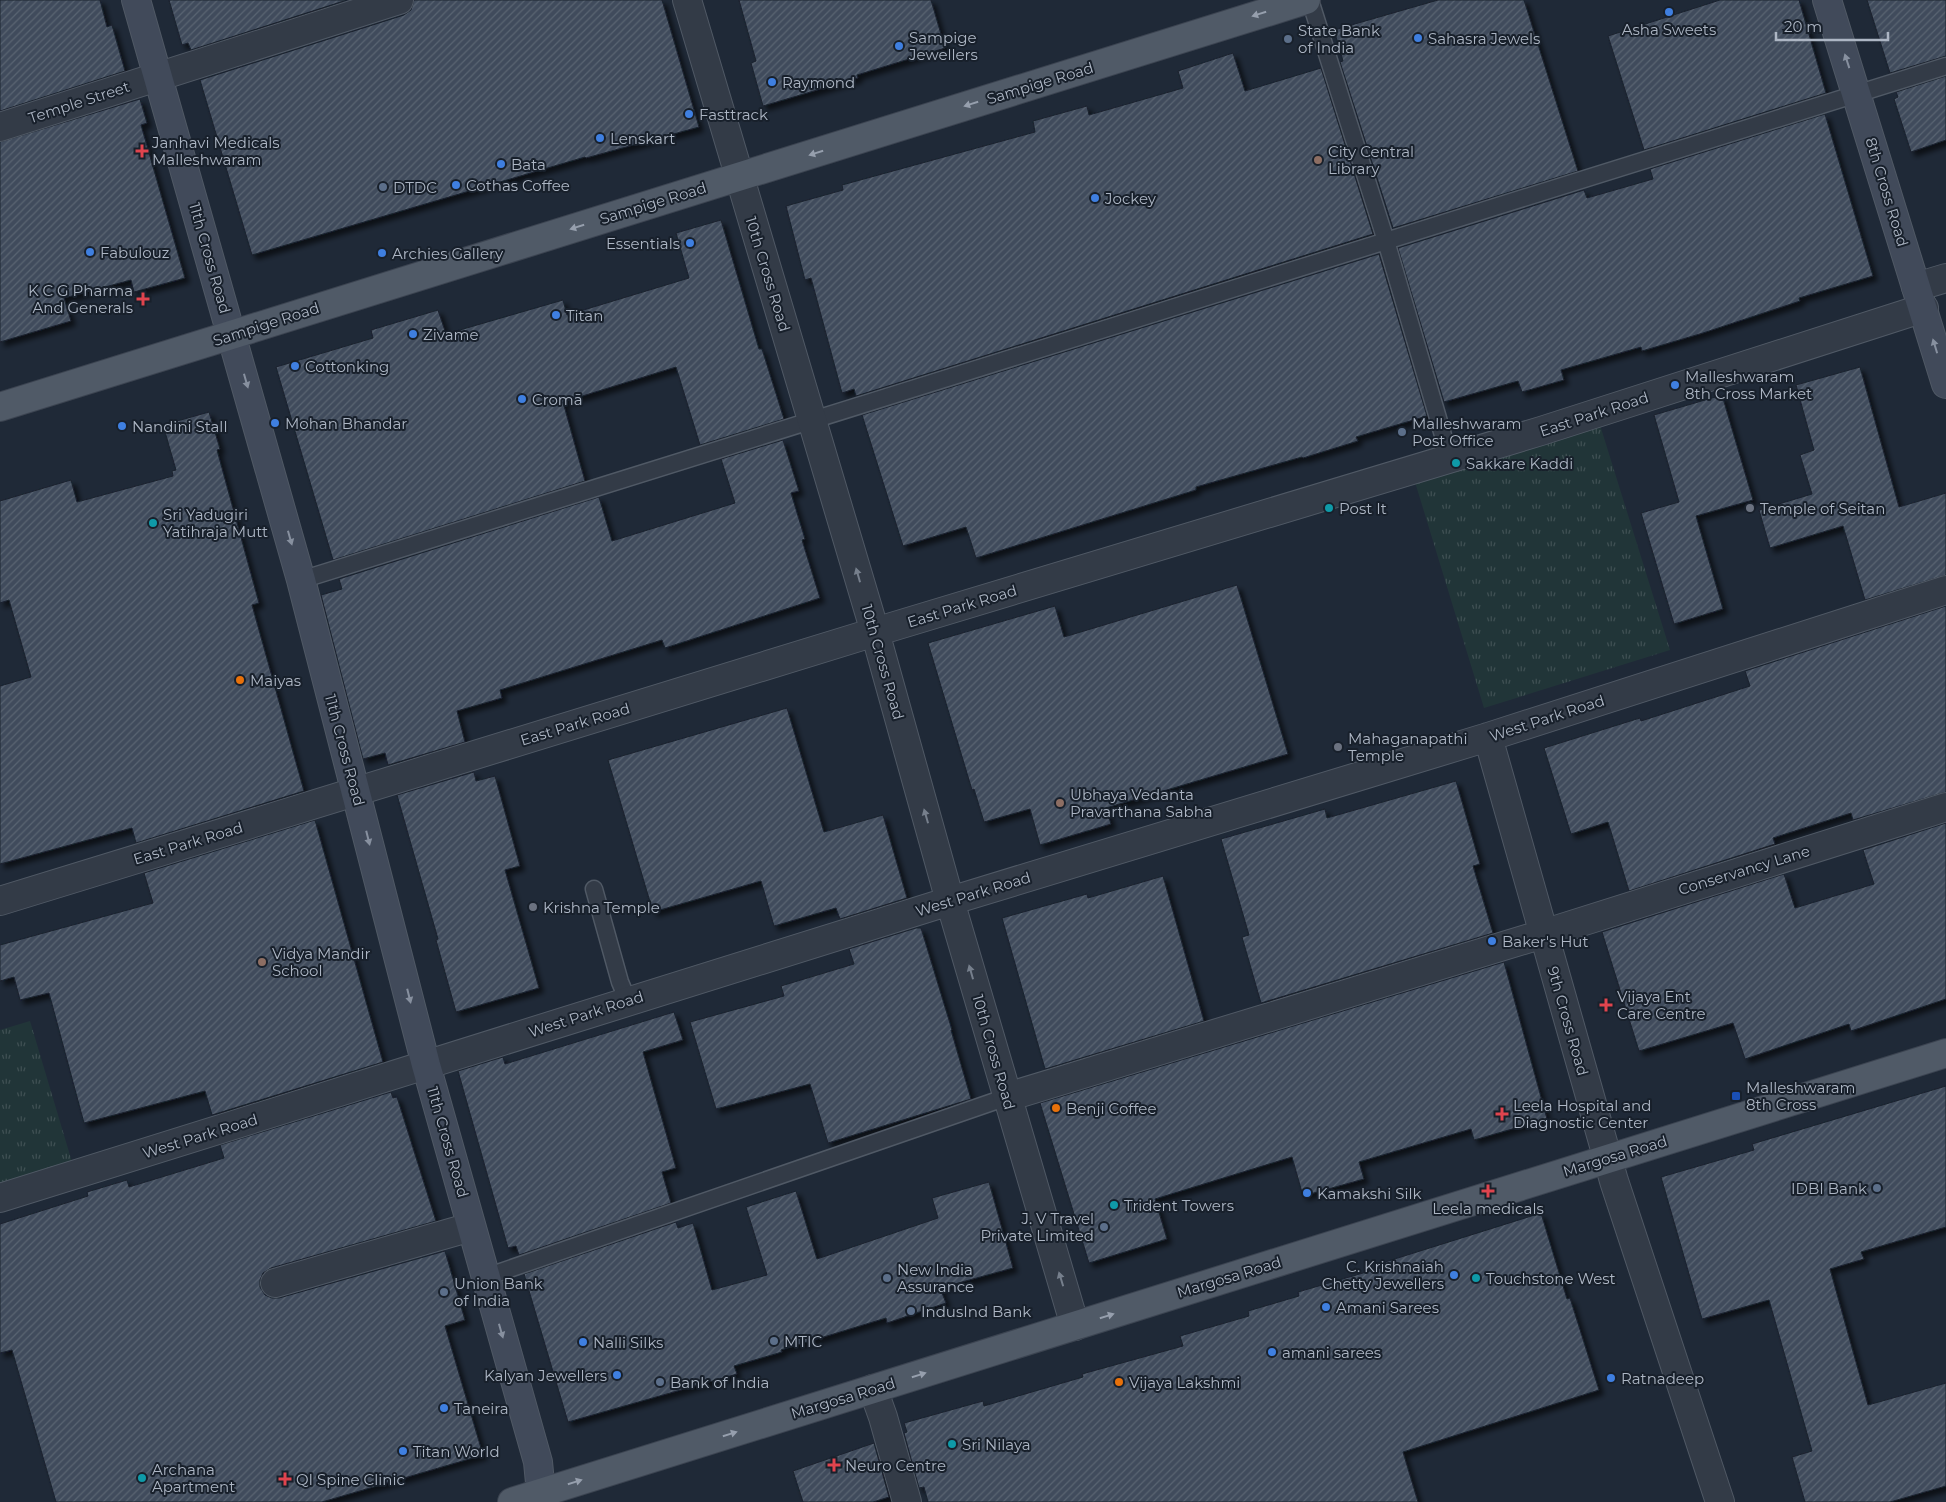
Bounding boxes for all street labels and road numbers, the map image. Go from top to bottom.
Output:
street label: Sampige Road [984,58,1096,108]
street label: Temple Street [26,77,132,127]
street label: 8th Cross Road [1861,135,1913,249]
street label: Sampige Road [597,178,709,228]
street label: 11th Cross Road [185,200,235,316]
street label: 10th Cross Road [741,214,795,334]
street label: Sampige Road [210,298,322,350]
street label: East Park Road [1537,387,1651,441]
street label: East Park Road [905,580,1019,632]
street label: 10th Cross Road [857,602,909,722]
street label: West Park Road [1487,690,1607,746]
street label: 11th Cross Road [321,692,369,808]
street label: East Park Road [518,698,632,750]
street label: East Park Road [131,817,245,869]
street label: Conservancy Lane [1676,841,1812,899]
street label: West Park Road [913,867,1033,921]
street label: 9th Cross Road [1543,964,1593,1078]
street label: West Park Road [526,986,646,1042]
street label: 10th Cross Road [968,992,1020,1112]
street label: 11th Cross Road [423,1084,473,1200]
street label: West Park Road [140,1109,260,1163]
street label: Margosa Road [1561,1131,1669,1181]
street label: Margosa Road [1175,1252,1283,1302]
street label: Margosa Road [789,1373,897,1423]

